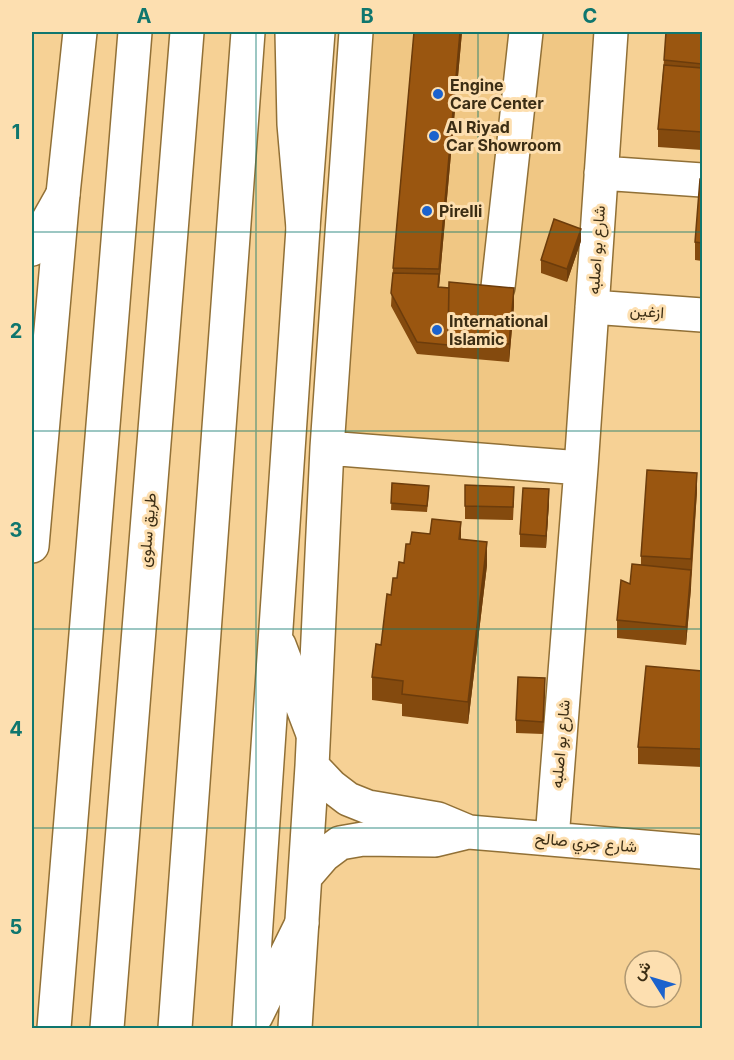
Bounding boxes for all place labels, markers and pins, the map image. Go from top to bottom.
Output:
place label: Engine Care Center [450,75,544,113]
marker: Engine Care Center [431,87,445,101]
place label: Al Riyad Car Showroom [446,117,561,155]
marker: Al Riyad Car Showroom [427,129,441,143]
place label: Pirelli [439,201,482,221]
marker: Pirelli [420,204,434,218]
place label: International Islamic [449,311,548,349]
marker: International Islamic [430,323,444,337]

